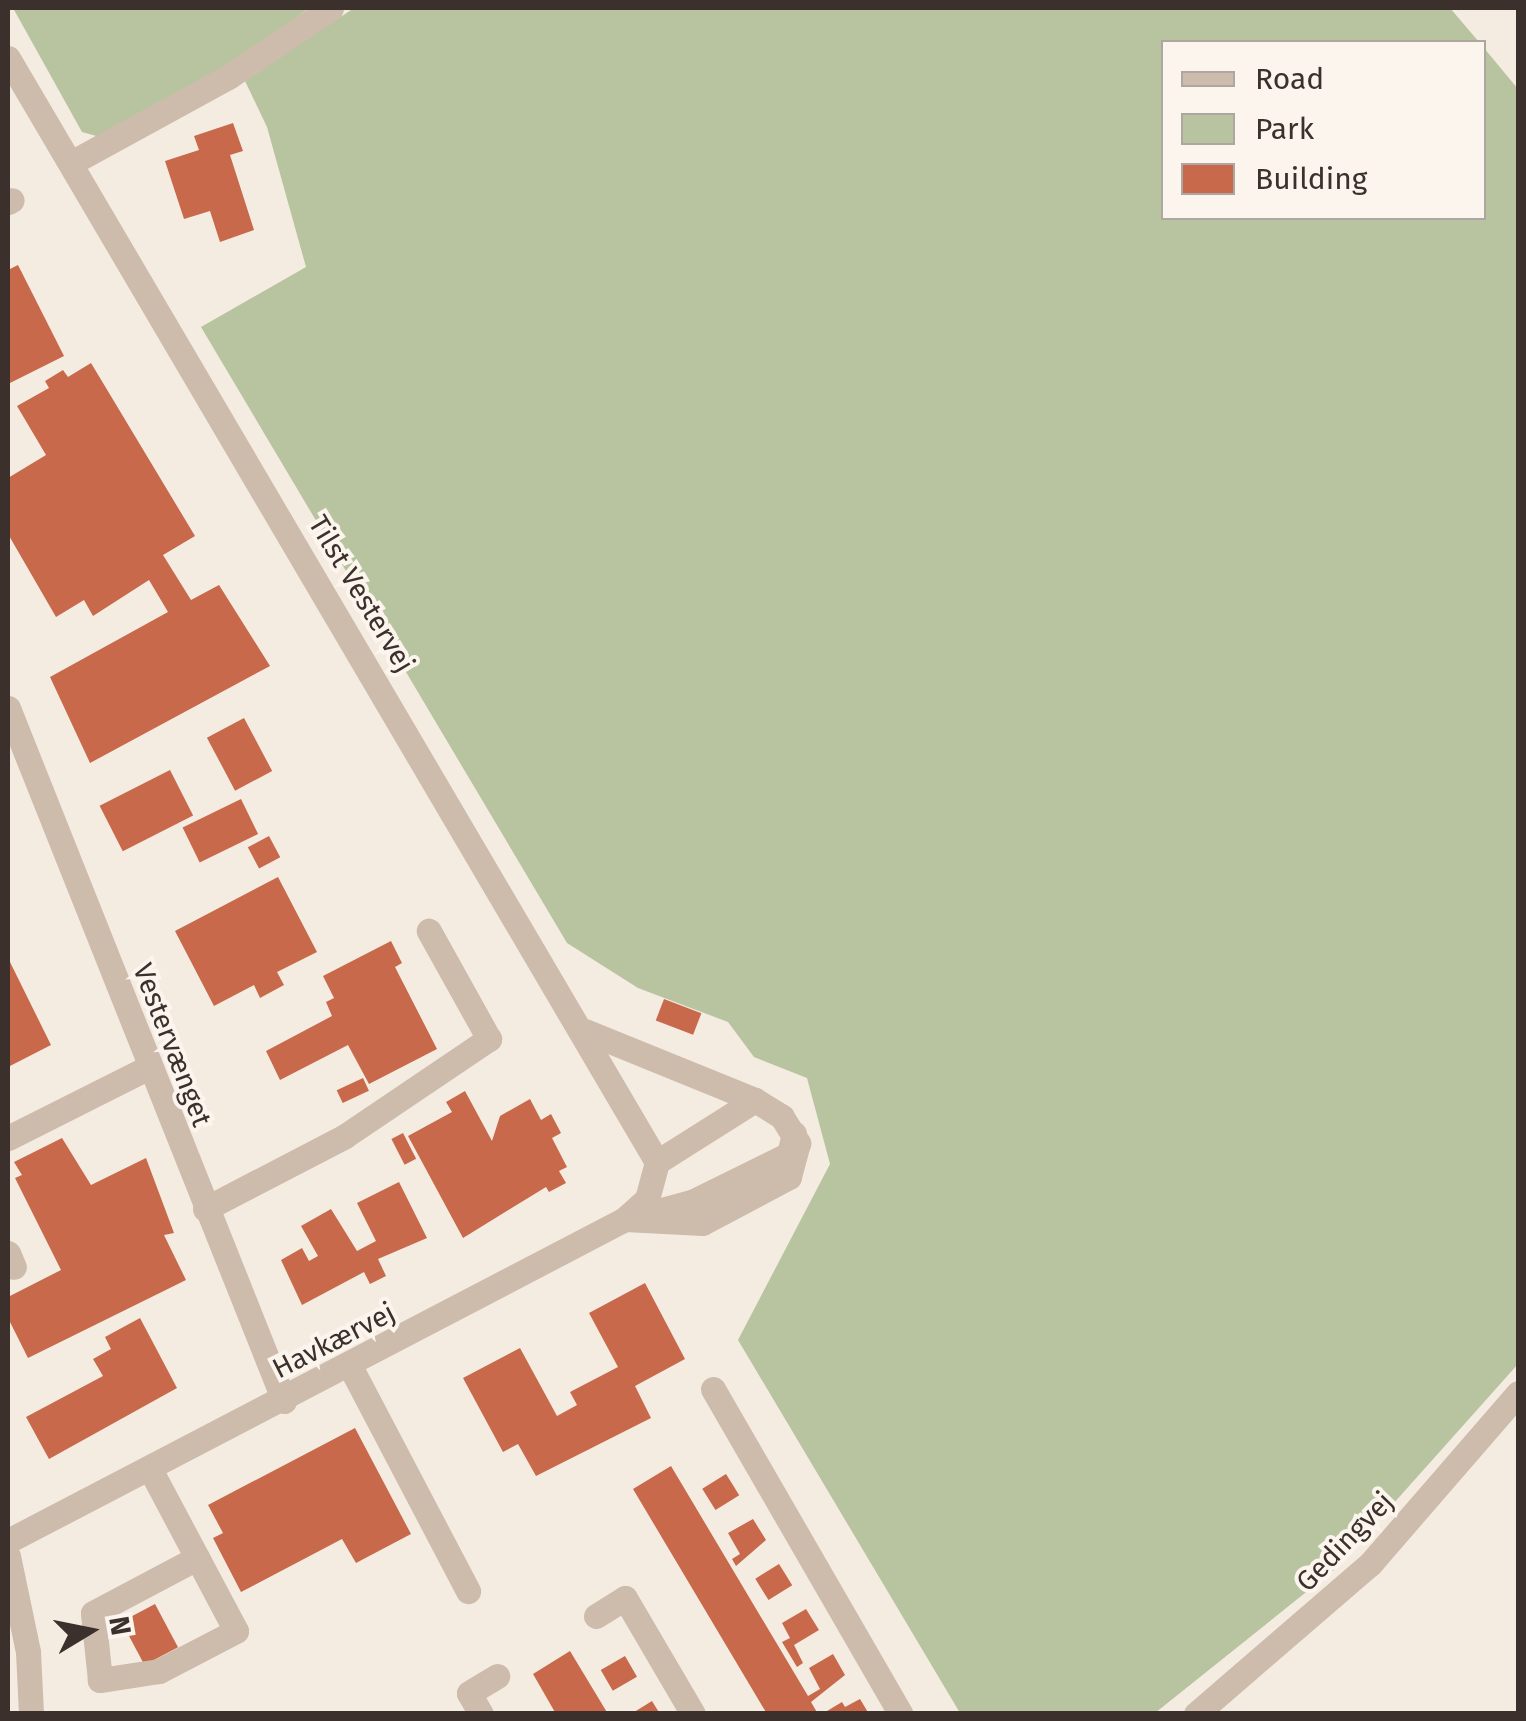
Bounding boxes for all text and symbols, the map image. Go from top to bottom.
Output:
legend [1161,40,1486,220]
text: Road [1255,61,1324,97]
text: Park [1255,111,1314,147]
text: Building [1255,161,1367,197]
street label: Tilst Vestervej [301,510,421,678]
street label: Vestervænget [126,959,218,1131]
street label: Havkærvej [267,1296,401,1386]
street label: Gedingvej [1289,1485,1401,1599]
north arrow [40,1581,140,1681]
text: N [102,1614,138,1638]

